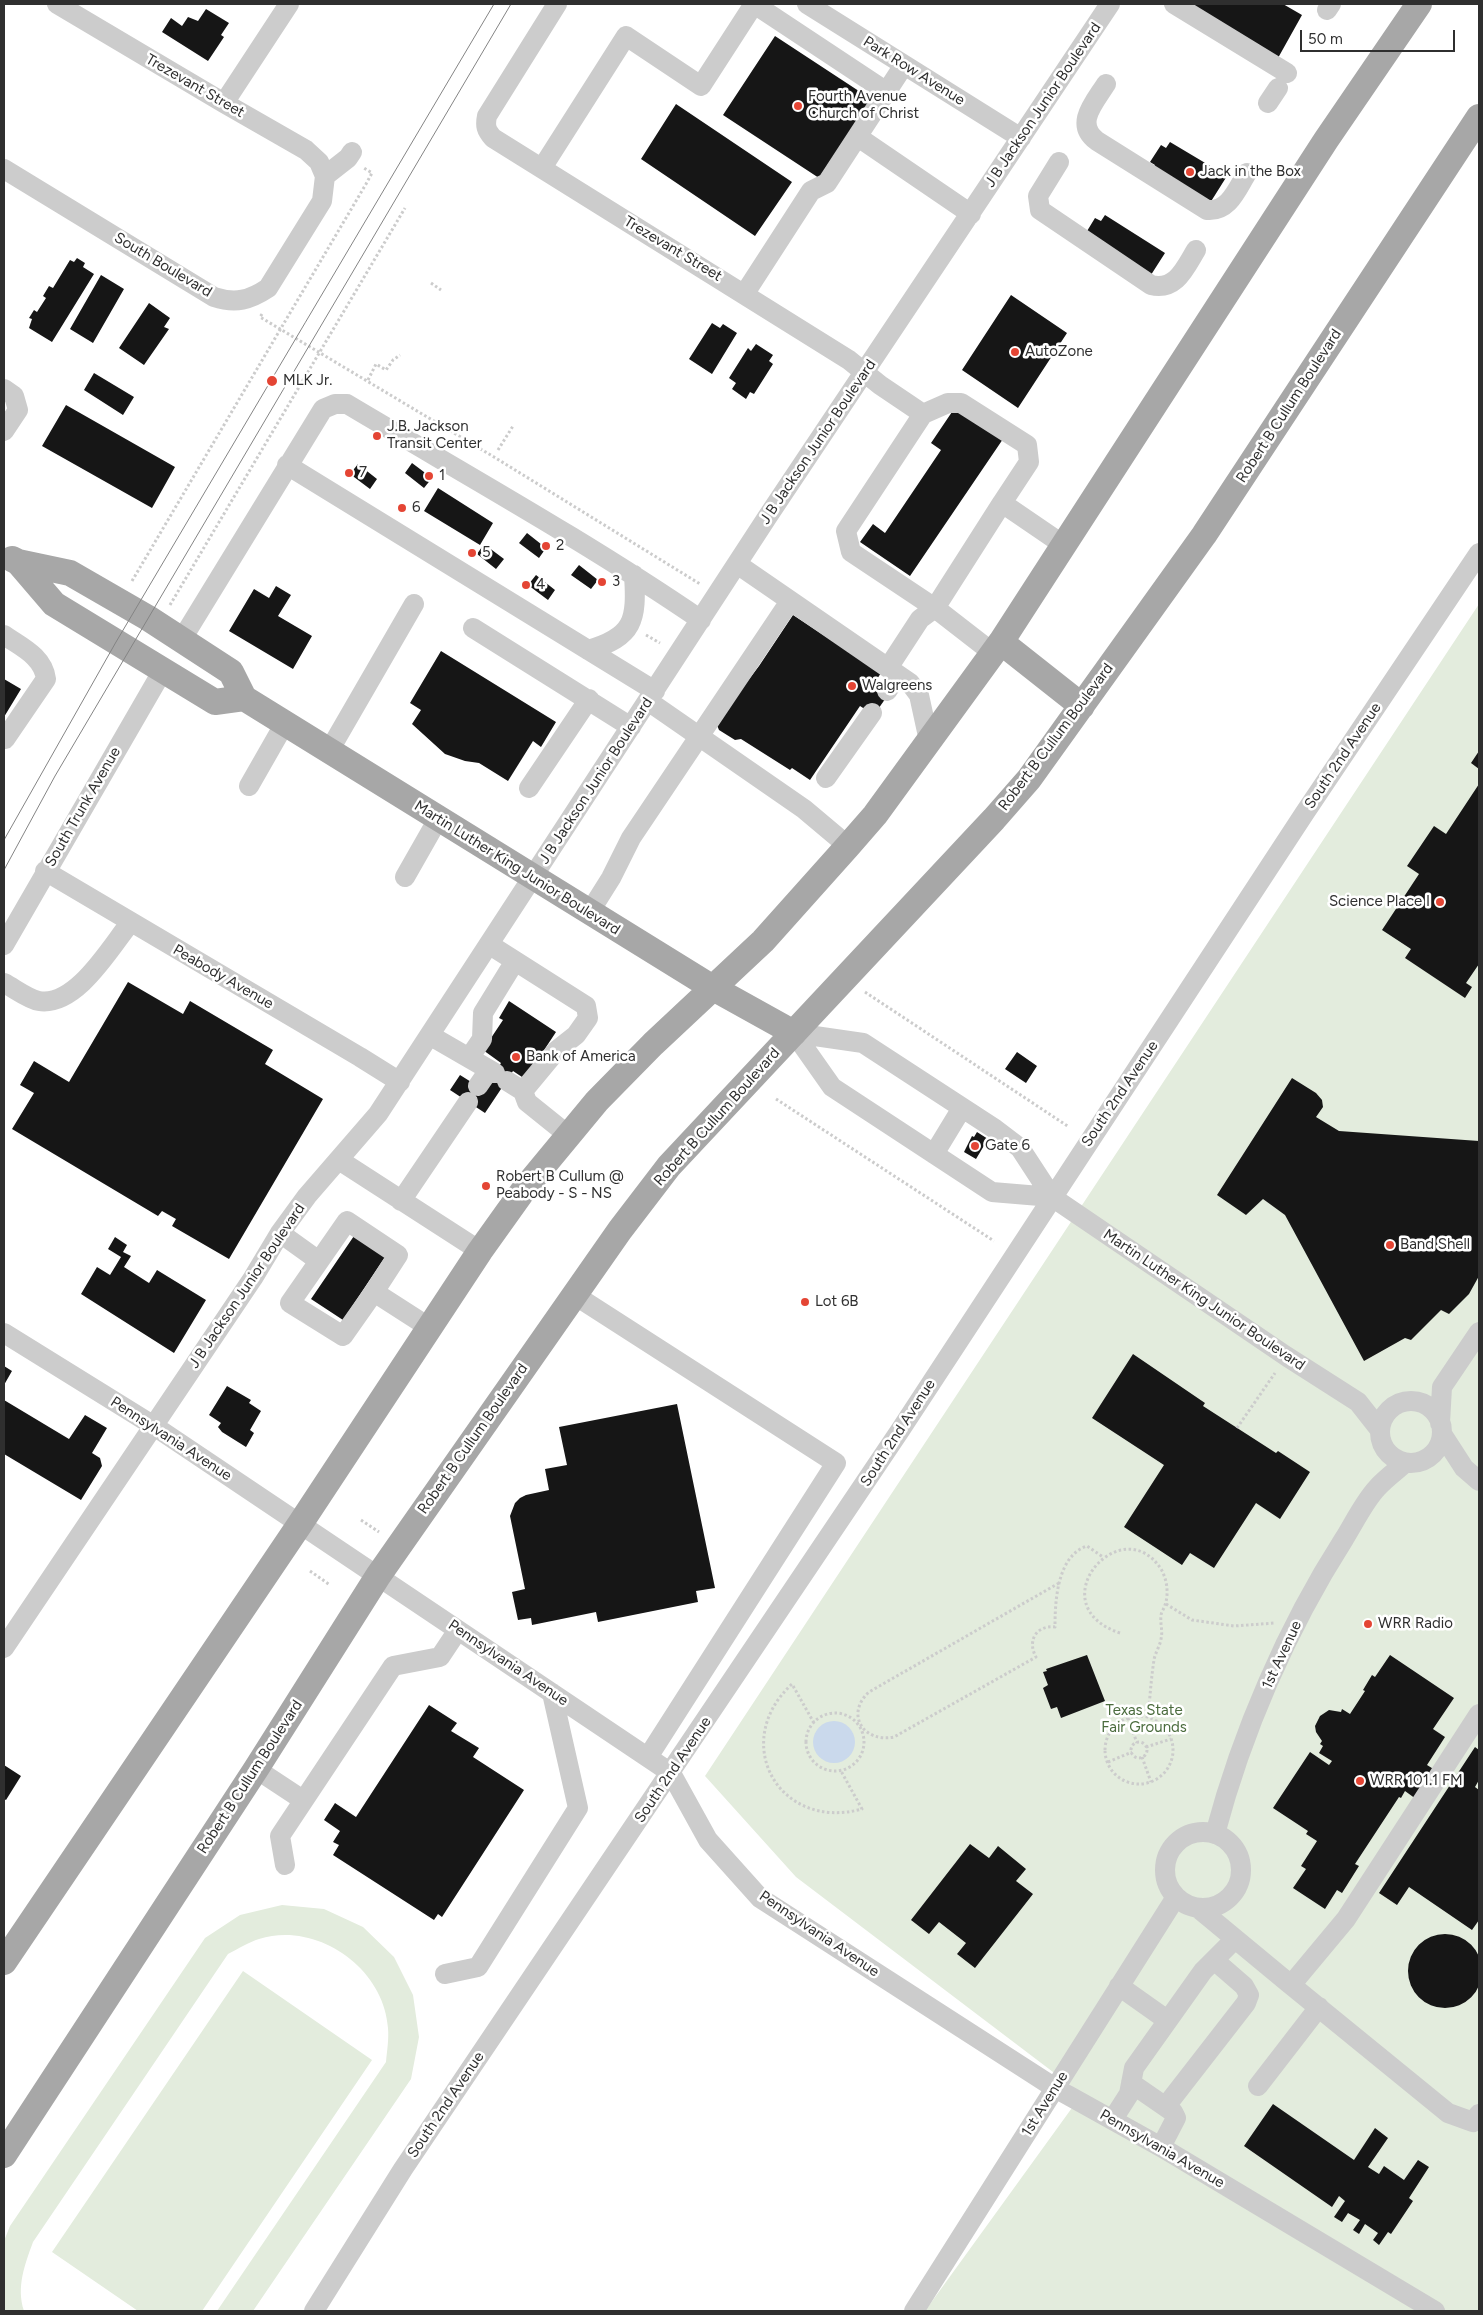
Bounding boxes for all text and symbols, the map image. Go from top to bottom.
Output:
street label: J B Jackson Junior Boulevard [981,19,1105,191]
scale bar [1303,20,1458,52]
text: 50 m [1308,30,1343,48]
street label: Park Row Avenue [860,33,968,109]
street label: Trezevant Street [142,50,248,122]
place label: Fourth Avenue Church of Christ [808,88,919,123]
marker: Fourth Avenue Church of Christ [792,100,804,112]
place label: Jack in the Box [1200,163,1301,181]
marker: Jack in the Box [1184,166,1196,178]
street label: Trezevant Street [621,213,725,285]
street label: South Boulevard [111,229,215,301]
street label: Robert B Cullum Boulevard [1233,326,1345,486]
place label: AutoZone [1025,343,1093,361]
marker: AutoZone [1009,346,1021,358]
street label: J B Jackson Junior Boulevard [756,356,880,528]
place label: MLK Jr. [283,372,332,390]
marker: MLK Jr. [265,374,279,388]
place label: J.B. Jackson Transit Center [387,418,482,453]
marker: J.B. Jackson Transit Center [371,430,383,442]
place label: 7 [359,464,367,482]
marker: 7 [343,467,355,479]
place label: 1 [439,467,445,485]
marker: 1 [423,470,435,482]
place label: 6 [412,499,420,517]
marker: 6 [396,502,408,514]
place label: 2 [556,537,564,555]
marker: 2 [540,540,552,552]
place label: 5 [482,544,491,562]
marker: 5 [466,547,478,559]
place label: 3 [612,573,620,591]
place label: 4 [536,576,545,594]
marker: 3 [596,576,608,588]
marker: 4 [520,579,532,591]
street label: Robert B Cullum Boulevard [995,660,1117,814]
place label: Walgreens [862,677,932,695]
marker: Walgreens [846,680,858,692]
street label: J B Jackson Junior Boulevard [535,694,657,868]
street label: South 2nd Avenue [1301,700,1385,812]
street label: South Trunk Avenue [41,744,125,870]
street label: Martin Luther King Junior Boulevard [411,797,623,939]
place label: Science Place I [1329,893,1430,911]
marker: Science Place I [1434,896,1446,908]
street label: Peabody Avenue [170,941,276,1013]
street label: South 2nd Avenue [1078,1038,1162,1150]
street label: Robert B Cullum Boulevard [650,1044,784,1190]
place label: Bank of America [526,1048,636,1066]
marker: Bank of America [510,1051,522,1063]
place label: Gate 6 [985,1137,1030,1155]
marker: Gate 6 [969,1140,981,1152]
place label: Robert B Cullum @ Peabody - S - NS [496,1168,624,1203]
marker: Robert B Cullum @ Peabody - S - NS [480,1180,492,1192]
street label: J B Jackson Junior Boulevard [185,1200,309,1372]
street label: Martin Luther King Junior Boulevard [1100,1226,1308,1374]
place label: Band Shell [1400,1236,1470,1254]
marker: Band Shell [1384,1239,1396,1251]
place label: Lot 6B [815,1293,859,1311]
marker: Lot 6B [799,1296,811,1308]
street label: Robert B Cullum Boulevard [414,1360,532,1518]
street label: South 2nd Avenue [857,1376,939,1490]
street label: Pennsylvania Avenue [107,1393,235,1485]
place label: WRR Radio [1378,1615,1453,1633]
street label: Pennsylvania Avenue [445,1616,571,1710]
street label: 1st Avenue [1258,1618,1306,1692]
marker: WRR Radio [1362,1618,1374,1630]
street label: Robert B Cullum Boulevard [194,1697,306,1857]
park label: Texas State Fair Grounds [1101,1702,1187,1737]
street label: South 2nd Avenue [631,1714,715,1826]
place label: WRR 101.1 FM [1370,1772,1463,1790]
marker: WRR 101.1 FM [1354,1775,1366,1787]
street label: Pennsylvania Avenue [756,1887,882,1981]
street label: South 2nd Avenue [404,2049,488,2161]
street label: 1st Avenue [1018,2068,1072,2140]
street label: Pennsylvania Avenue [1097,2106,1227,2192]

